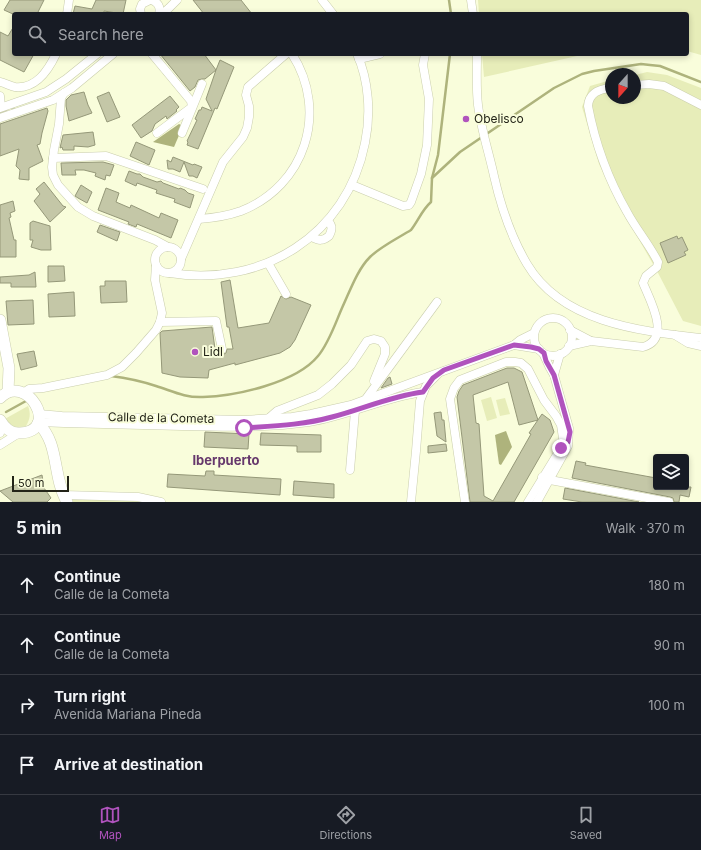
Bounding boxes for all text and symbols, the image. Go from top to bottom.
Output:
search box [12,12,689,56]
icon: search [26,23,48,45]
text: Search here [58,25,144,44]
north arrow [605,68,641,104]
place label: Obelisco [474,111,524,126]
marker: Obelisco [461,114,471,124]
place label: Lidl [203,344,223,359]
marker: Lidl [190,347,200,357]
street label: Calle de la Cometa [108,409,214,426]
route start [235,419,253,437]
route end [552,439,570,457]
district label: Iberpuerto [192,452,260,468]
map controls [653,454,689,490]
button: layers [653,454,689,490]
scale bar [12,474,69,493]
text: 50 m [18,476,44,490]
text: 5 min [16,518,62,538]
text: Walk · 370 m [606,520,685,536]
text: Continue [54,567,121,586]
icon: ahead [16,574,38,596]
text: 180 m [648,577,685,593]
text: Calle de la Cometa [54,586,170,602]
text: Continue [54,627,121,646]
icon: ahead [16,634,38,656]
text: 90 m [654,637,685,653]
text: Calle de la Cometa [54,646,170,662]
text: Turn right [54,687,126,706]
icon: right [16,694,38,716]
text: 100 m [648,697,685,713]
text: Avenida Mariana Pineda [54,706,202,722]
icon: arrive [16,754,38,776]
text: Arrive at destination [54,755,203,774]
tab: Map [99,804,122,842]
tab: Directions [320,804,372,842]
tab: Saved [570,804,602,842]

